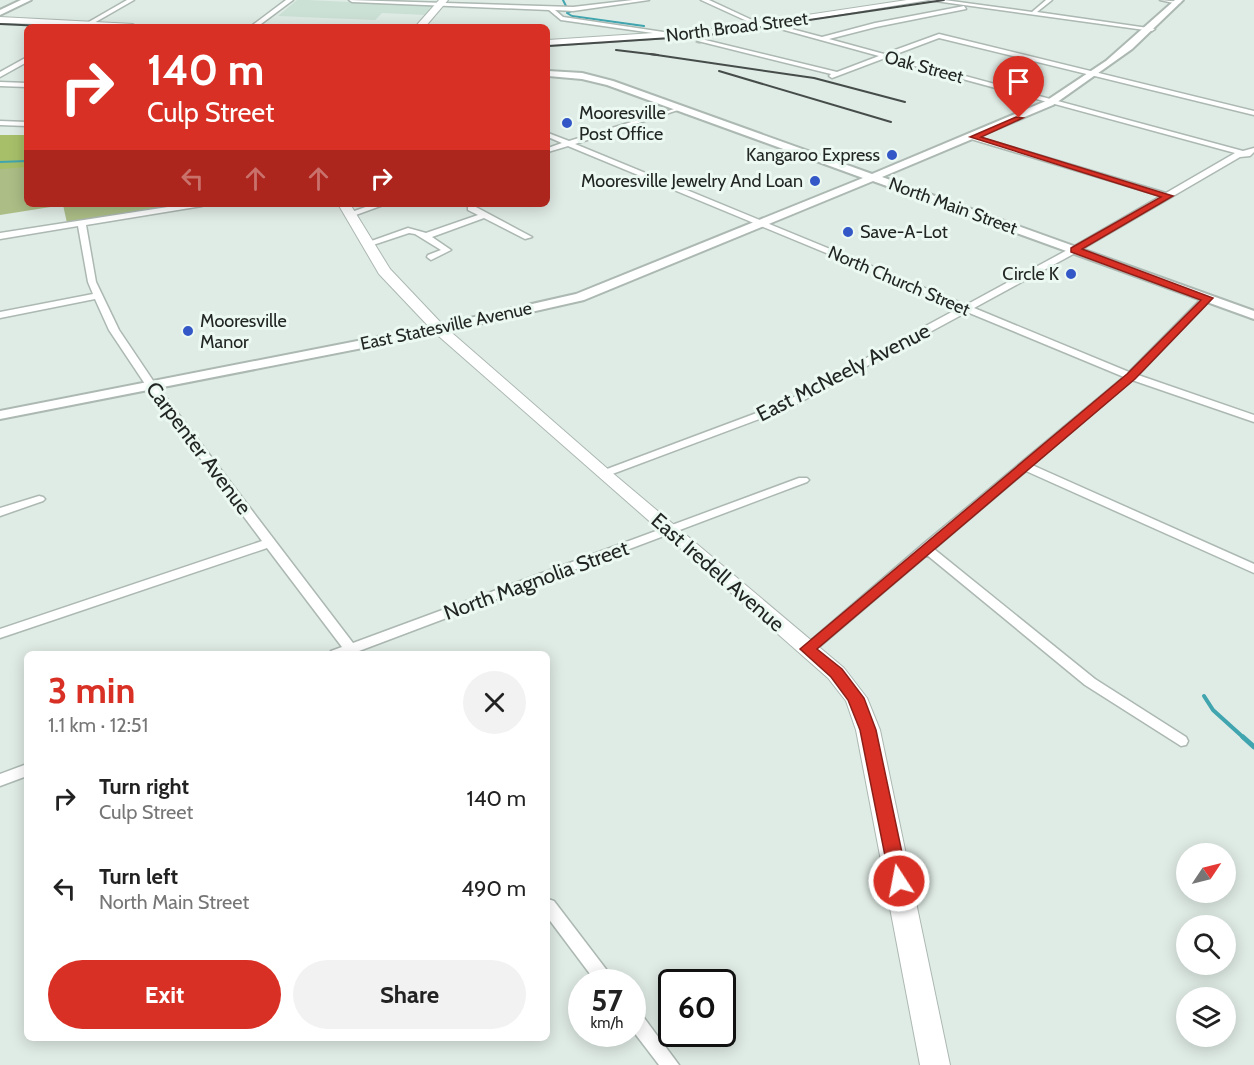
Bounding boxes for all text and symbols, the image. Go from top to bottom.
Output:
street label: North Broad Street [665,7,809,47]
text: 140 m [147,44,264,96]
street label: Oak Street [882,46,966,88]
icon: right [48,48,126,126]
pin [993,56,1044,118]
icon: arrive [1002,65,1035,98]
text: Culp Street [147,96,274,129]
place label: Mooresville Post Office [579,102,666,145]
marker: Mooresville Post Office [560,116,574,130]
place label: Kangaroo Express [746,144,880,166]
marker: Kangaroo Express [885,148,899,162]
icon: left [176,162,209,195]
icon: ahead [239,162,272,195]
icon: ahead [302,162,335,195]
icon: right [365,162,398,195]
place label: Mooresville Jewelry And Loan [581,170,803,192]
street label: North Main Street [886,173,1020,239]
marker: Mooresville Jewelry And Loan [808,174,822,188]
place label: Save-A-Lot [860,221,948,243]
marker: Save-A-Lot [841,225,855,239]
street label: North Church Street [825,241,973,321]
place label: Circle K [1002,263,1060,285]
marker: Circle K [1064,267,1078,281]
street label: East Statesville Avenue [358,297,534,355]
place label: Mooresville Manor [200,310,287,353]
street label: East McNeely Avenue [752,317,934,427]
marker: Mooresville Manor [181,324,195,338]
street label: Carpenter Avenue [141,377,257,519]
street label: East Iredell Avenue [646,507,790,637]
street label: North Magnolia Street [440,535,632,625]
text: 3 min [48,668,135,712]
button: close [463,671,526,734]
text: 1.1 km · 12:51 [48,713,148,737]
text: Turn right [99,773,189,800]
icon: right [48,782,81,815]
text: 140 m [467,785,526,812]
text: Culp Street [99,800,193,824]
north arrow [1176,843,1236,903]
map controls [1176,843,1236,1047]
position arrow [867,849,931,913]
text: Turn left [99,863,178,890]
icon: left [48,872,81,905]
text: 490 m [461,875,526,902]
text: North Main Street [99,890,249,914]
button: search [1176,915,1236,975]
button: Exit [48,960,281,1029]
button: Share [293,960,526,1029]
speed limit sign: 60 [658,969,736,1047]
text: 57 [591,982,623,1019]
button: layers [1176,987,1236,1047]
text: km/h [591,1014,623,1032]

